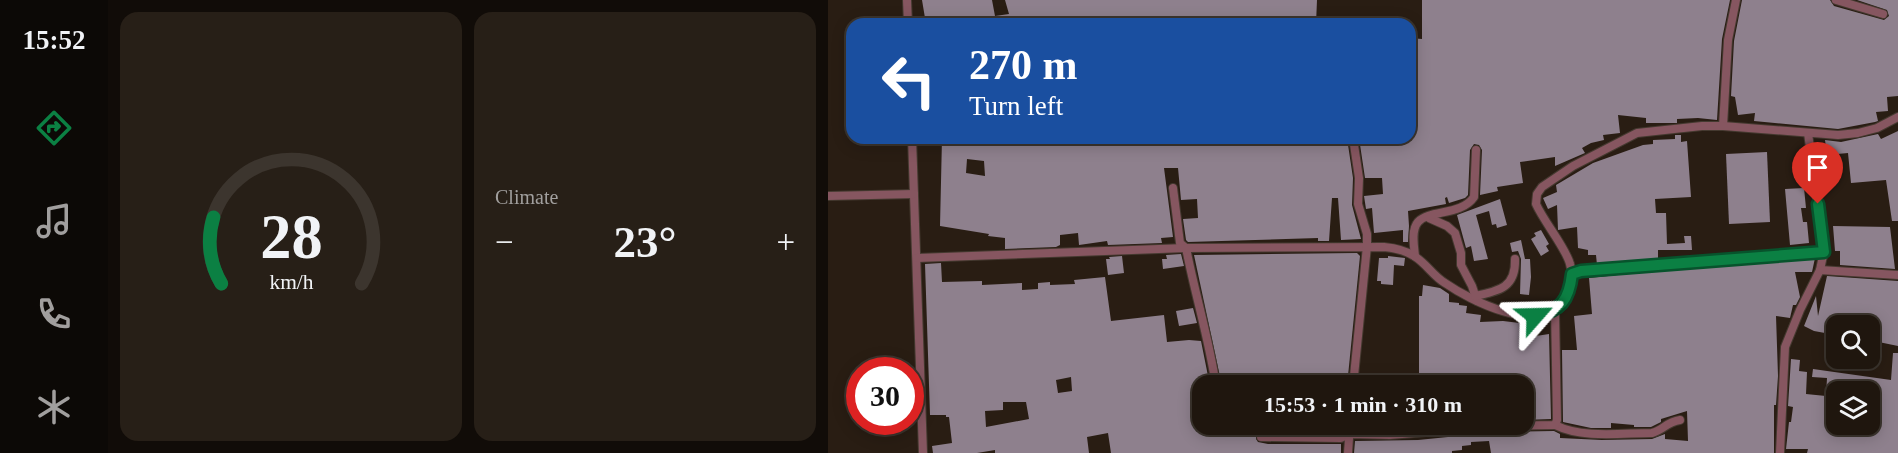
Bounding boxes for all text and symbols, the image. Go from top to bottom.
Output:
text: 15:52 [23,25,86,55]
icon: left [870,42,948,120]
text: 270 m [969,42,1078,88]
text: Turn left [969,91,1063,121]
icon: directions [33,107,75,149]
pin [1792,142,1843,204]
icon: arrive [1801,151,1834,184]
text: Climate [495,186,558,208]
icon: music [33,200,75,242]
text: 28 [260,202,322,271]
text: 23° [614,217,677,267]
text: − [495,224,514,260]
text: + [776,224,795,260]
text: km/h [269,270,313,294]
position arrow [1503,284,1567,348]
icon: phone [33,293,75,335]
map controls [1826,315,1880,435]
button: search [1826,315,1880,369]
speed limit sign: 30 [846,357,924,435]
button: layers [1826,381,1880,435]
icon: climate [33,386,75,428]
text: 15:53 · 1 min · 310 m [1264,392,1462,417]

